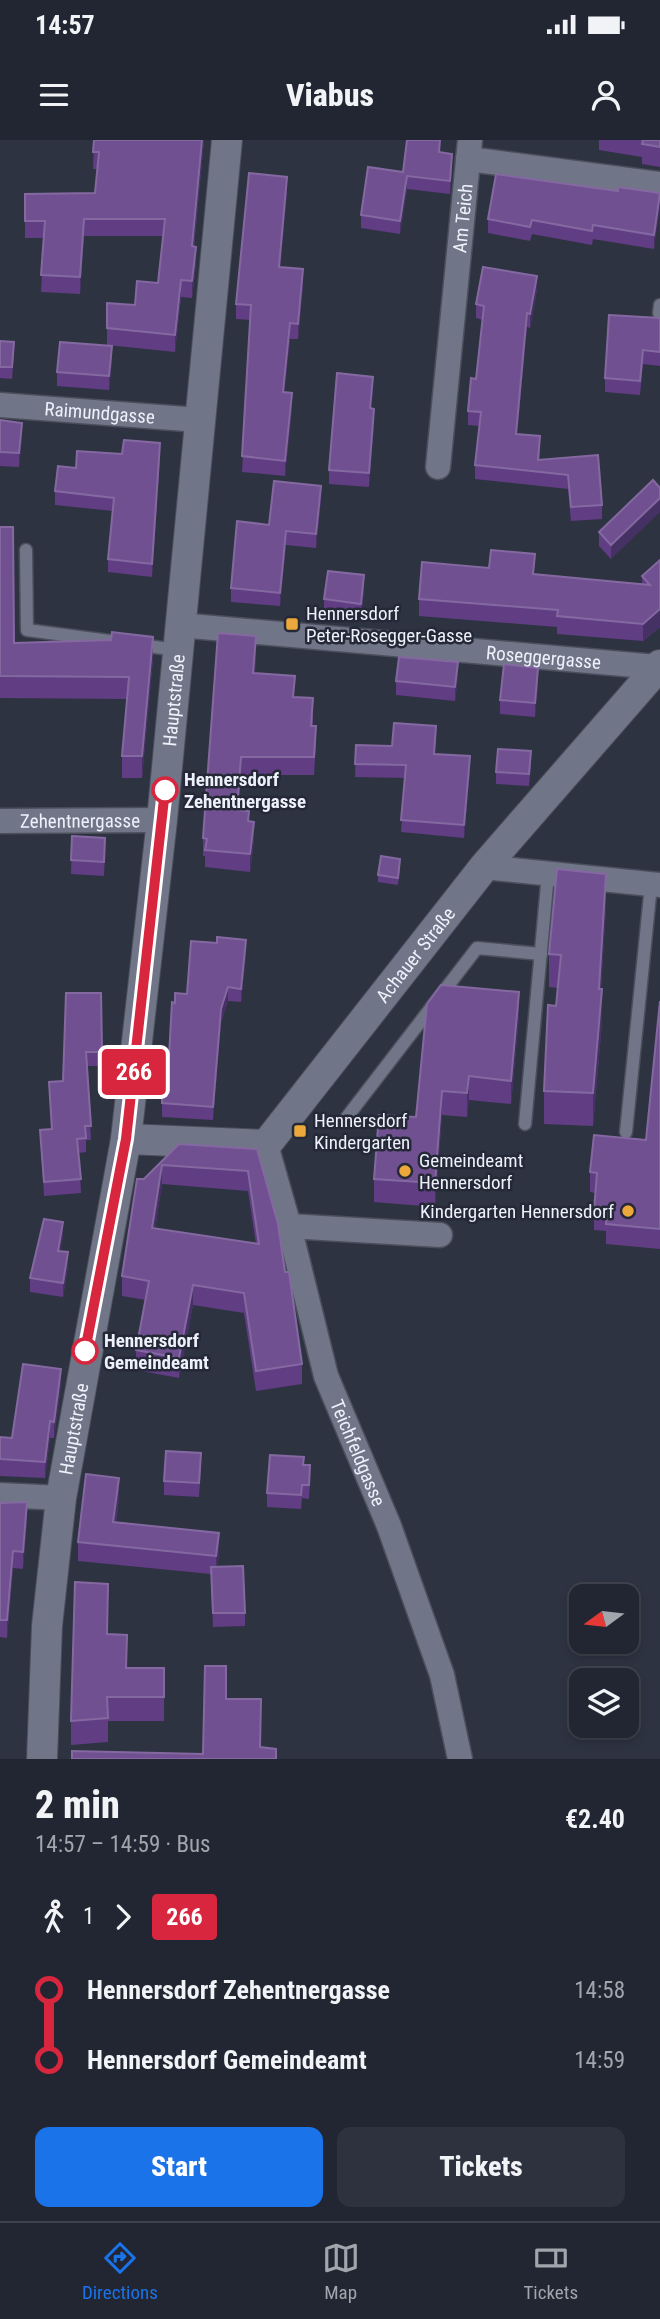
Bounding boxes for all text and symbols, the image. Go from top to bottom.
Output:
text: 14:57 [35,10,95,40]
icon: menu [35,76,73,114]
text: Viabus [286,76,374,114]
icon: person [587,76,625,114]
street label: Am Teich [448,182,477,254]
street label: Raimundgasse [44,397,156,428]
place label: Hennersdorf Peter-Rosegger-Gasse [306,602,472,647]
marker: Hennersdorf Peter-Rosegger-Gasse [284,616,300,632]
street label: Roseggergasse [485,641,602,674]
street label: Hauptstraße [158,653,189,748]
place label: Hennersdorf Zehentnergasse [184,768,306,813]
marker: Hennersdorf Zehentnergasse [152,777,178,803]
street label: Zehentnergasse [20,809,140,832]
street label: Achauer Straße [371,902,460,1007]
line badge: 266 [94,1049,174,1095]
text: 266 [116,1058,152,1086]
place label: Hennersdorf Kindergarten [314,1109,410,1154]
marker: Hennersdorf Kindergarten [292,1123,308,1139]
place label: Gemeindeamt Hennersdorf [419,1149,523,1194]
marker: Gemeindeamt Hennersdorf [397,1163,413,1179]
place label: Kindergarten Hennersdorf [420,1200,614,1223]
marker: Kindergarten Hennersdorf [620,1203,636,1219]
place label: Hennersdorf Gemeindeamt [104,1329,209,1374]
marker: Hennersdorf Gemeindeamt [72,1338,98,1364]
street label: Hauptstraße [54,1381,93,1477]
street label: Teichfeldgasse [326,1396,391,1510]
north arrow [569,1584,639,1654]
map controls [569,1584,639,1738]
button: layers [569,1668,639,1738]
text: 2 min [35,1783,120,1827]
text: €2.40 [565,1804,625,1834]
text: 14:57 – 14:59 · Bus [35,1831,211,1858]
icon: walk [35,1898,73,1936]
icon: forward [104,1898,142,1936]
text: 1 [83,1903,94,1930]
text: 266 [166,1903,203,1931]
text: Hennersdorf Zehentnergasse [87,1975,390,2005]
text: 14:58 [574,1977,625,2004]
text: Hennersdorf Gemeindeamt [87,2045,367,2075]
text: 14:59 [574,2047,625,2074]
button: Start [35,2127,323,2207]
button: Tickets [337,2127,625,2207]
tab: Directions [82,2239,158,2304]
tab: Map [322,2239,360,2304]
tab: Tickets [523,2239,578,2304]

